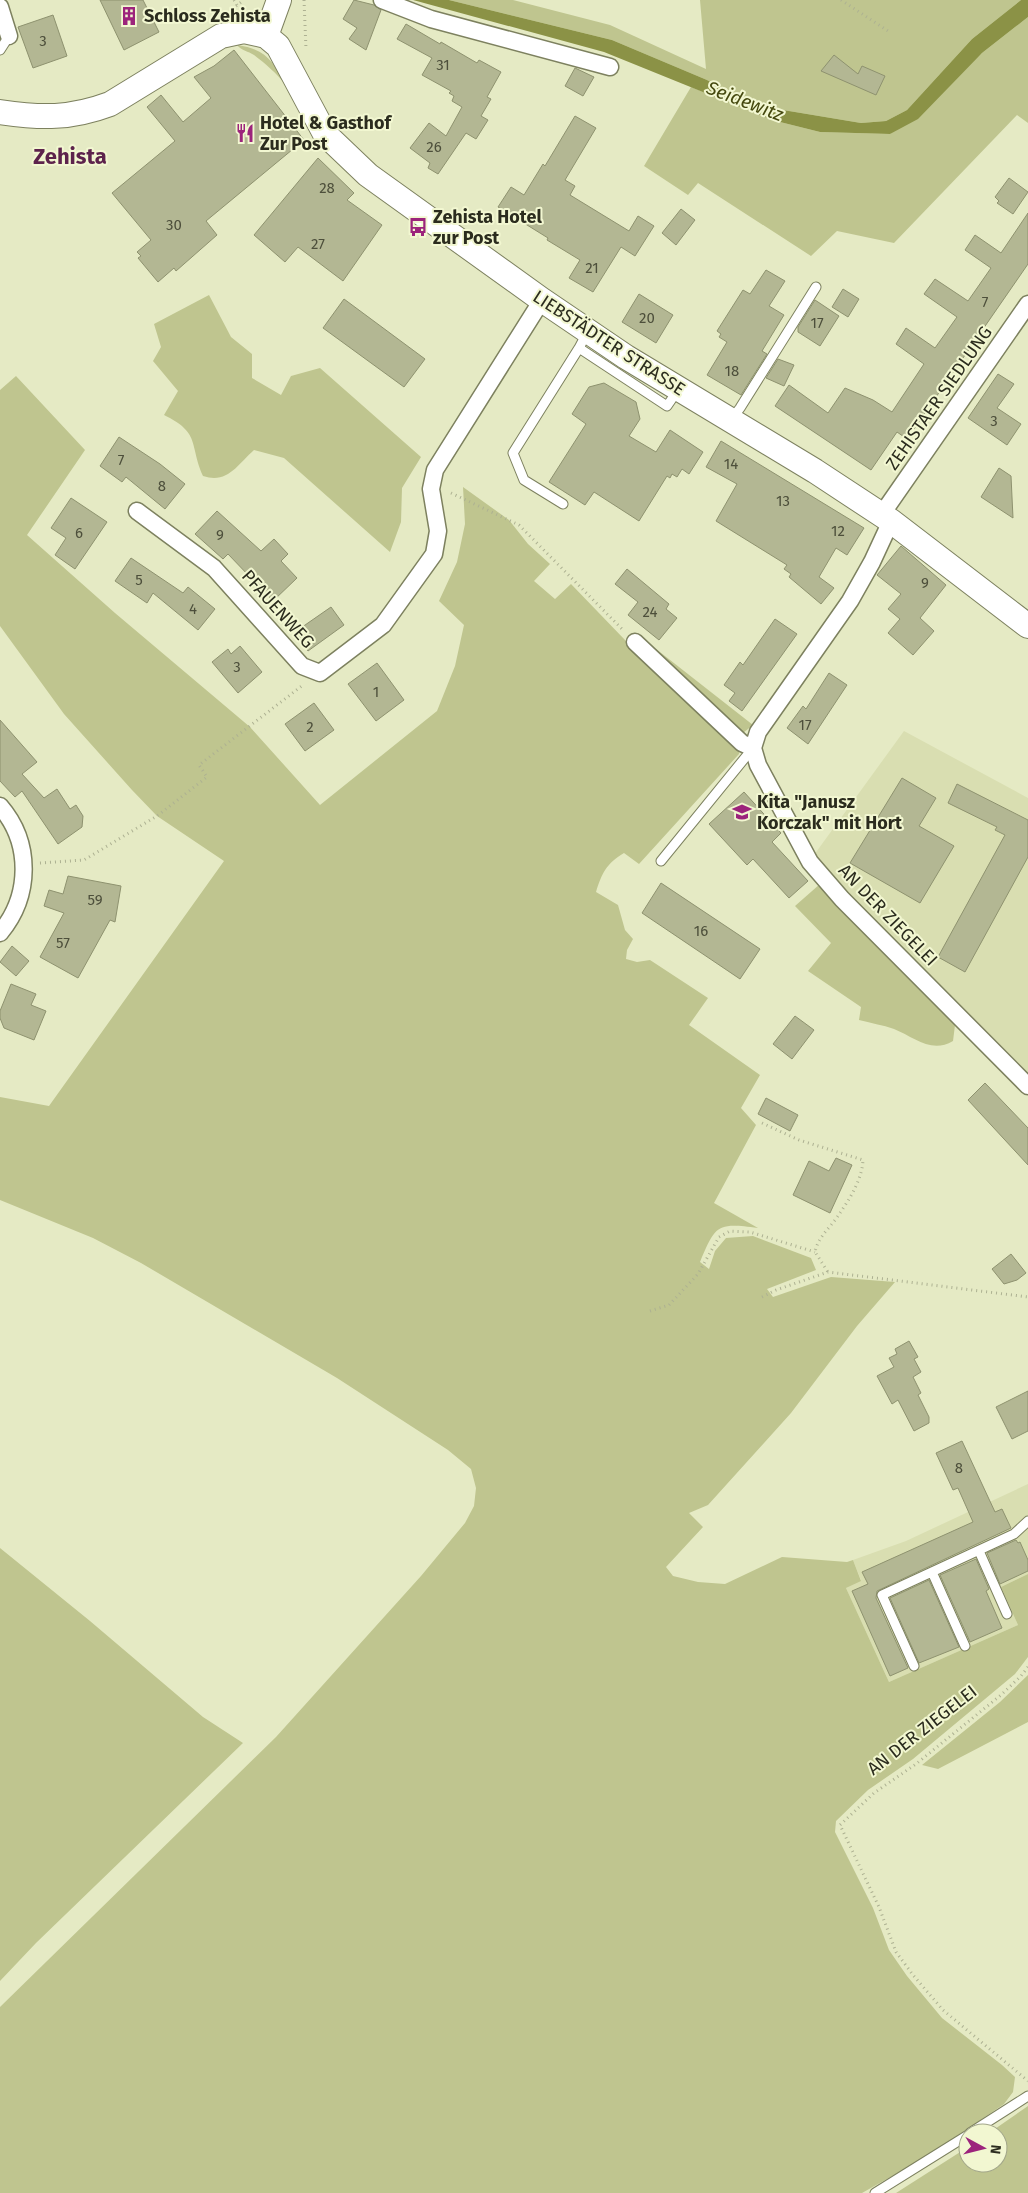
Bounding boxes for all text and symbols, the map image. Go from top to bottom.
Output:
building icon: Schloss Zehista [118,5,140,27]
place label: Schloss Zehista [144,5,271,27]
house number: 3 [39,32,47,50]
house number: 31 [436,56,450,74]
water label: Seidewitz [703,76,787,126]
place label: Hotel & Gasthof Zur Post [260,112,392,155]
restaurant icon: Hotel & Gasthof Zur Post [234,122,256,144]
house number: 26 [426,138,442,156]
district label: Zehista [33,143,107,170]
house number: 28 [319,179,335,197]
place label: Zehista Hotel zur Post [433,206,542,249]
house number: 30 [166,216,182,234]
bus stop icon: Zehista Hotel zur Post [407,216,429,238]
house number: 27 [311,235,325,253]
house number: 21 [585,259,599,277]
street label: LIEBSTÄDTER STRASSE [529,286,689,400]
house number: 7 [982,293,989,311]
house number: 20 [639,309,655,327]
house number: 17 [810,314,824,332]
street label: ZEHISTAER SIEDLUNG [881,322,997,474]
house number: 18 [725,362,739,380]
house number: 3 [990,412,998,430]
house number: 7 [118,451,125,469]
house number: 14 [724,455,738,473]
house number: 8 [158,477,166,495]
house number: 13 [776,492,790,510]
house number: 12 [831,522,845,540]
house number: 6 [75,524,83,542]
house number: 9 [216,526,224,544]
street label: PFAUENWEG [237,565,319,653]
house number: 5 [135,571,143,589]
house number: 9 [921,574,929,592]
house number: 4 [189,600,197,618]
house number: 24 [642,603,658,621]
house number: 3 [233,658,241,676]
house number: 1 [373,683,379,701]
house number: 17 [798,716,812,734]
house number: 2 [306,718,314,736]
place label: Kita "Janusz Korczak" mit Hort [757,791,903,834]
school or university icon: Kita "Janusz Korczak" mit Hort [731,801,753,823]
street label: AN DER ZIEGELEI [834,859,942,971]
house number: 59 [87,891,103,909]
house number: 16 [694,922,708,940]
house number: 57 [56,934,70,952]
house number: 8 [955,1459,963,1477]
street label: AN DER ZIEGELEI [863,1680,981,1780]
north arrow [958,2123,1008,2173]
text: N [986,2144,1004,2155]

